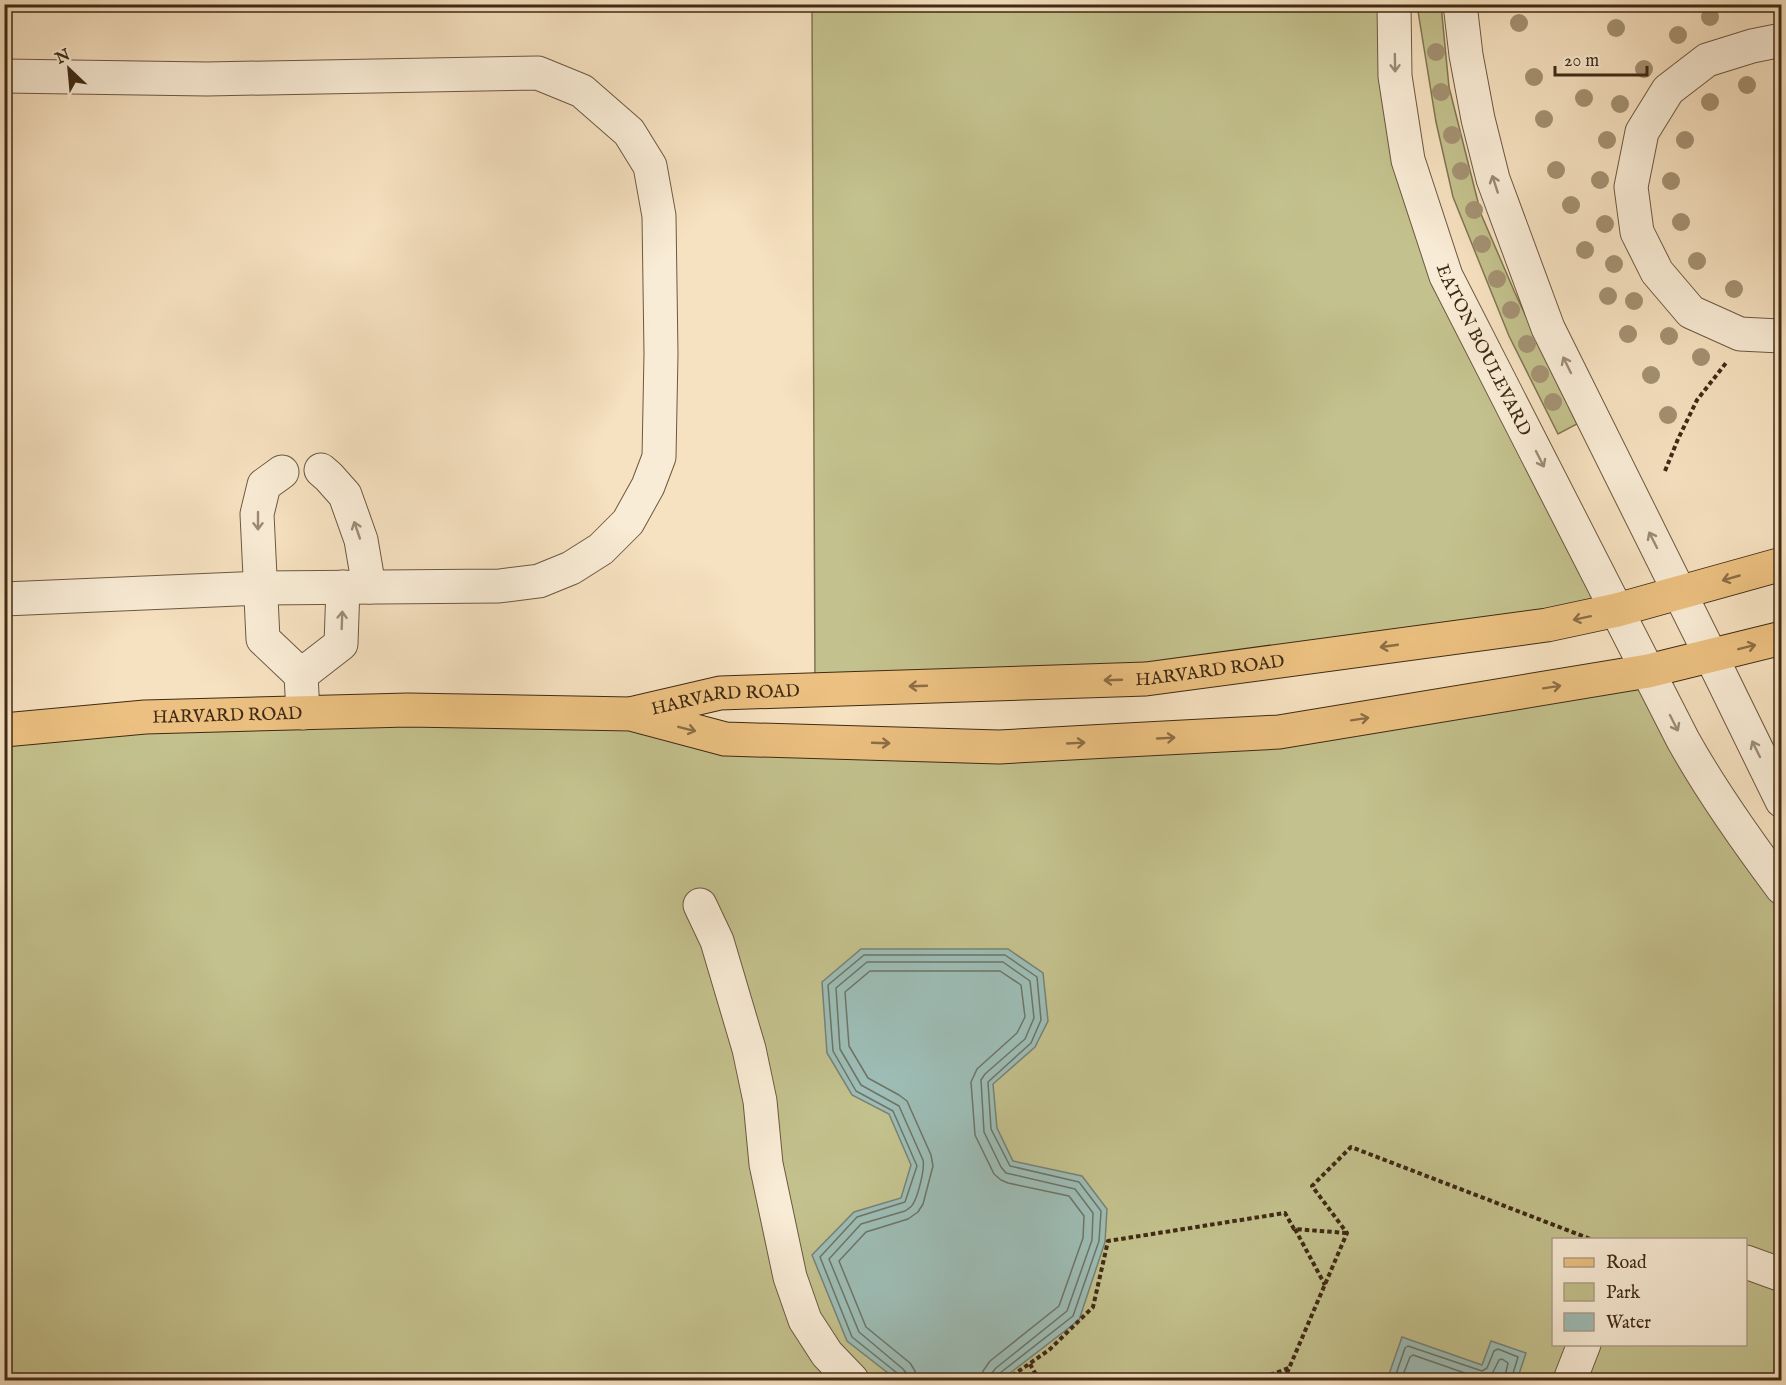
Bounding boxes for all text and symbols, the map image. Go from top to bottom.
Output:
north arrow [39,39,99,99]
scale bar [1555,39,1646,77]
text: N [52,45,74,70]
text: 20 m [1564,50,1599,73]
one-way arrow [1389,52,1401,72]
one-way arrow [1489,175,1500,194]
street label: EATON BOULEVARD [1430,262,1536,440]
one-way arrow [1560,356,1572,374]
one-way arrow [1534,450,1546,468]
one-way arrow [252,510,264,530]
one-way arrow [351,521,362,540]
one-way arrow [1647,531,1659,549]
one-way arrow [1721,573,1740,584]
one-way arrow [337,611,348,631]
one-way arrow [1573,613,1593,624]
one-way arrow [1380,641,1400,652]
one-way arrow [1737,641,1756,653]
street label: HARVARD ROAD [1135,650,1286,692]
one-way arrow [1103,674,1123,686]
street label: HARVARD ROAD [649,680,800,722]
one-way arrow [908,680,928,692]
one-way arrow [1542,681,1562,692]
street label: HARVARD ROAD [152,703,303,730]
one-way arrow [1350,713,1369,724]
one-way arrow [1669,714,1680,732]
one-way arrow [677,723,696,735]
one-way arrow [1156,733,1176,744]
one-way arrow [1065,737,1085,748]
one-way arrow [870,738,890,749]
one-way arrow [1750,740,1762,758]
legend [1552,1238,1747,1346]
text: Road [1606,1252,1647,1275]
text: Park [1606,1282,1641,1305]
text: Water [1606,1312,1651,1335]

